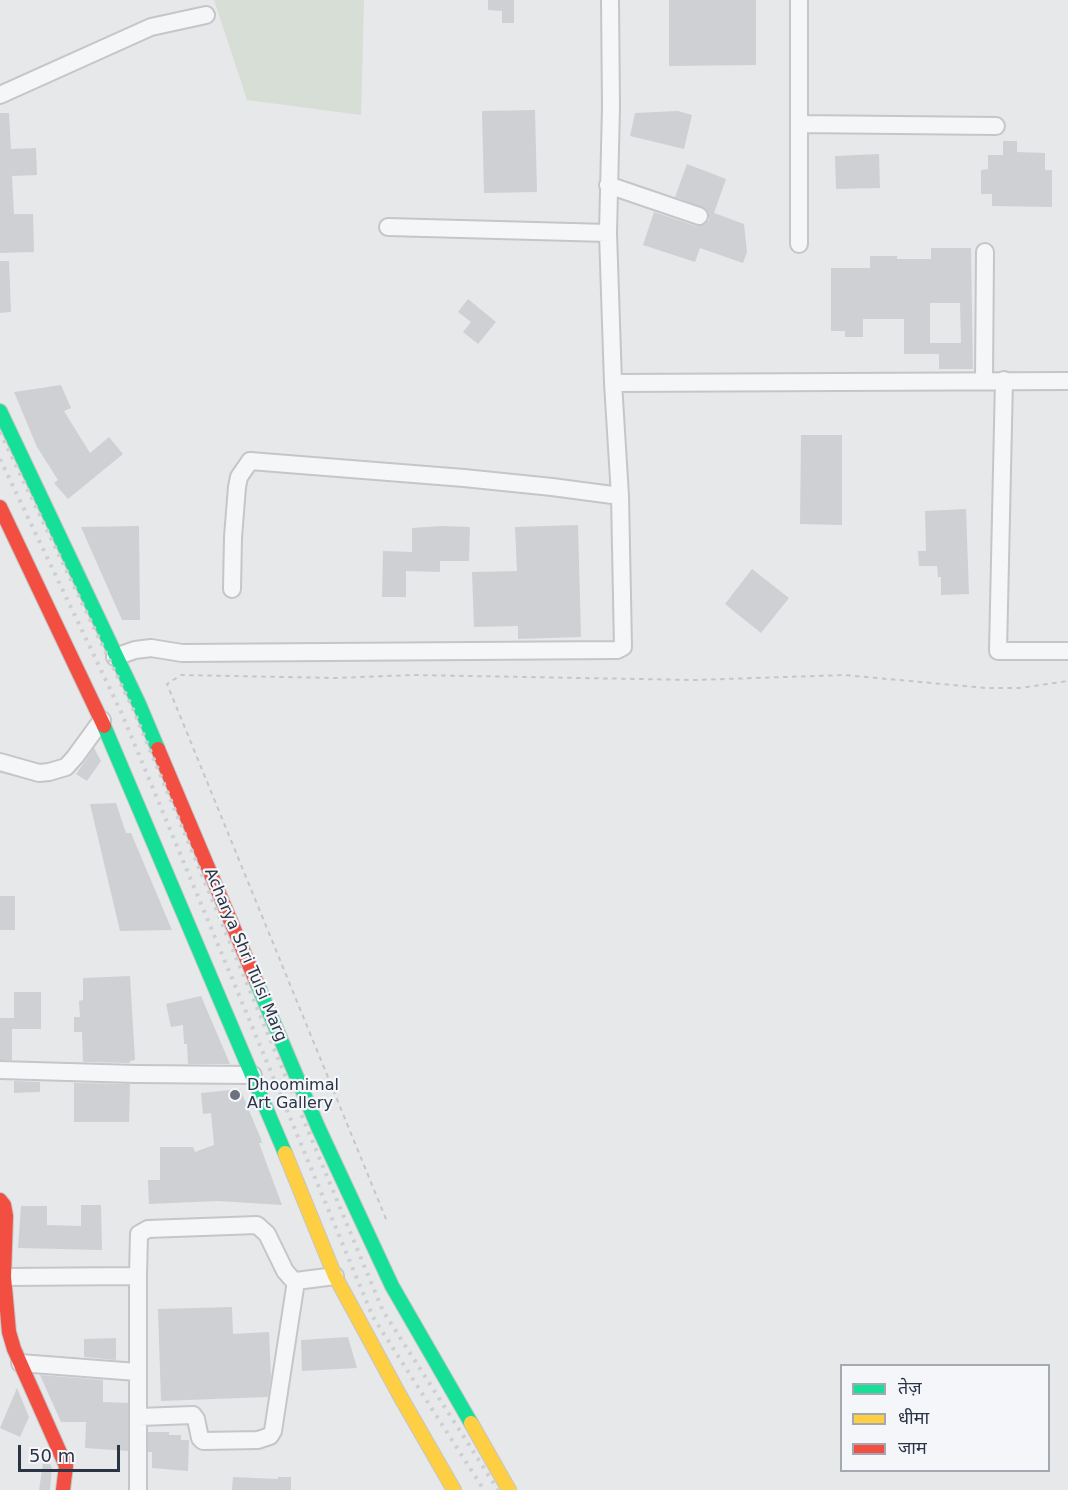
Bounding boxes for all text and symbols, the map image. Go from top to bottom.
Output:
street label: Acharya Shri Tulsi Marg [200,865,290,1045]
place label: Dhoomimal Art Gallery [247,1076,339,1114]
marker: Dhoomimal Art Gallery [228,1088,242,1102]
legend [840,1364,1050,1472]
text: तेज़ [898,1377,922,1398]
text: धीमा [898,1407,929,1428]
scale bar [21,1433,123,1471]
text: जाम [898,1437,927,1458]
text: 50 m [29,1445,75,1466]

